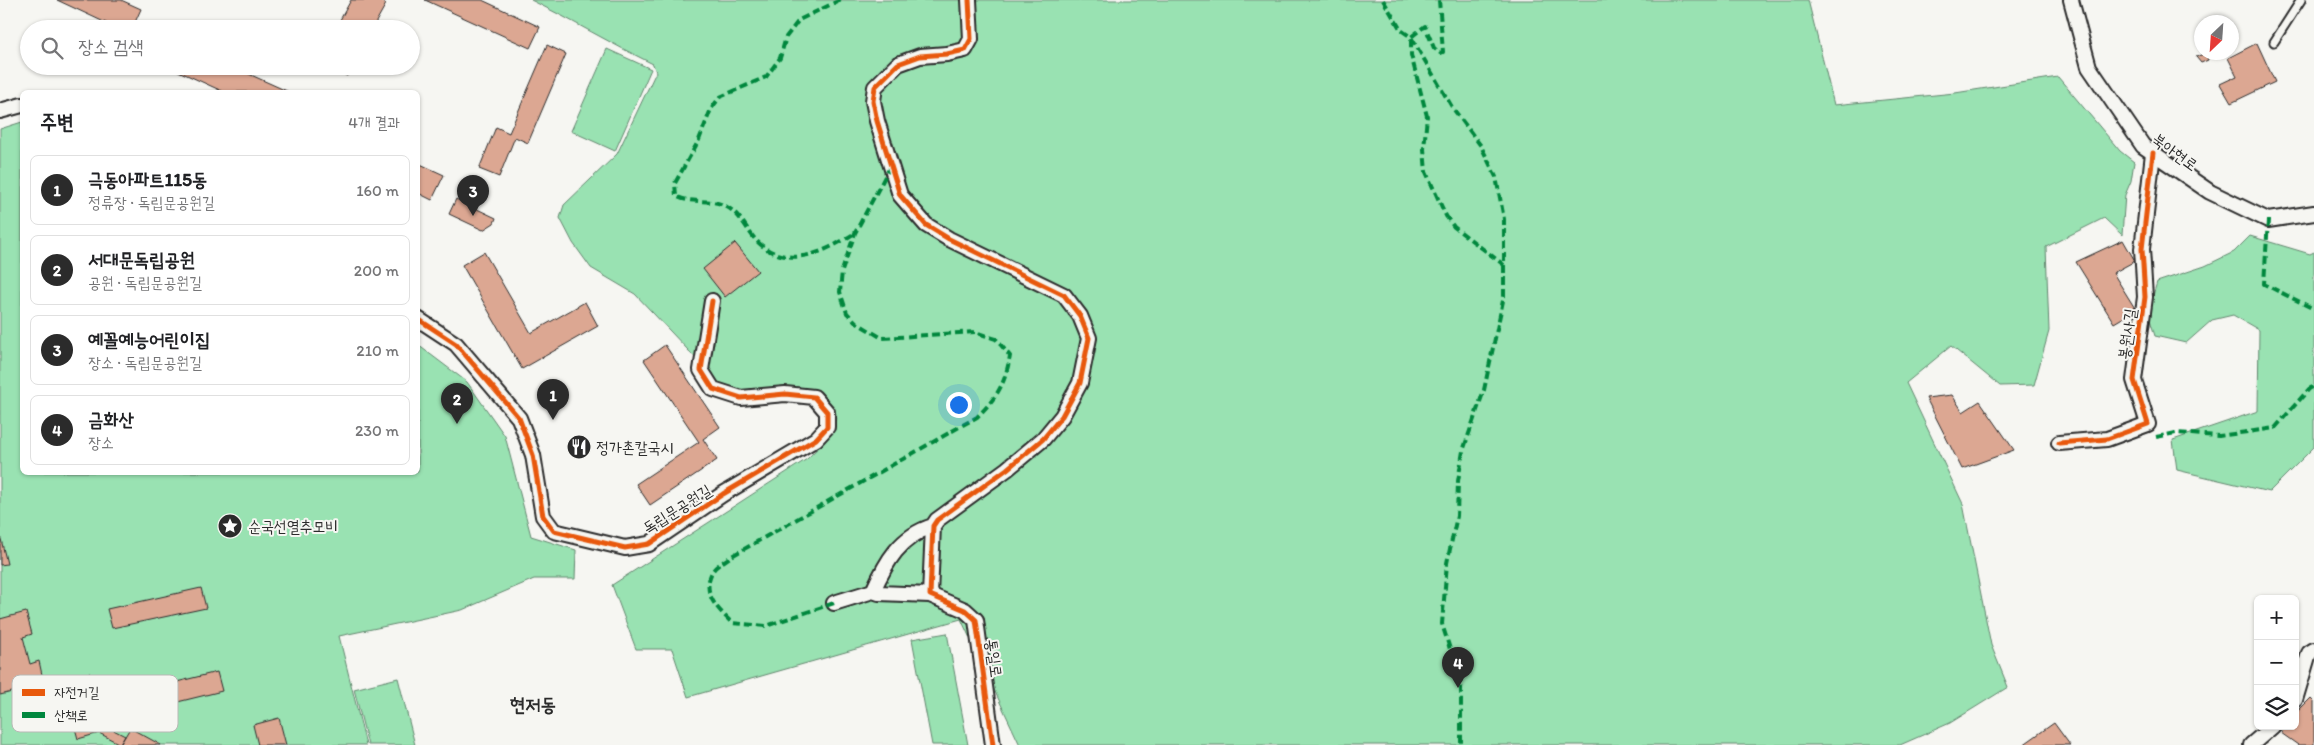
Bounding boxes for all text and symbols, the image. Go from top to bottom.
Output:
north arrow [2194,15,2239,60]
search box [20,20,420,75]
icon: search [38,34,66,62]
text: 장소 검색 [78,35,143,58]
text: 주변 [40,109,74,134]
text: 4개 결과 [348,113,400,132]
street label: 북아현로 [2149,129,2201,175]
text: 극동아파트115동 [88,168,207,191]
pin: 3 [457,175,489,216]
text: 1 [53,181,61,200]
text: 160 m [356,181,399,200]
text: 정류장 · 독립문공원길 [88,193,215,212]
text: 서대문독립공원 [88,248,195,271]
text: 2 [53,261,61,280]
text: 200 m [354,261,399,280]
text: 공원 · 독립문공원길 [88,273,202,292]
street label: 봉원사길 [2114,307,2140,361]
text: 예꼴예능어린이집 [88,328,210,351]
text: 3 [53,341,61,360]
text: 210 m [356,341,399,360]
text: 장소 · 독립문공원길 [88,353,202,372]
pin: 1 [537,379,569,420]
pin: 2 [441,383,473,424]
your location [946,392,972,418]
text: 금화산 [88,408,134,431]
text: 4 [52,421,62,440]
text: 230 m [355,421,399,440]
text: 장소 [88,433,114,452]
restaurant icon: 정가촌칼국시 [566,434,592,460]
place label: 정가촌칼국시 [596,438,673,457]
street label: 독립문공원길 [639,480,715,538]
place icon: 순국선열추모비 [217,513,243,539]
place label: 순국선열추모비 [248,517,338,536]
map controls [2254,595,2299,730]
button: + [2254,595,2299,640]
street label: 통일로 [982,638,1006,678]
button: − [2254,640,2299,685]
pin: 4 [1442,647,1474,688]
legend [12,675,178,732]
text: 자전거길 [54,684,100,701]
button: layers [2254,685,2299,730]
district label: 현저동 [510,693,556,716]
text: 산책로 [54,707,88,724]

